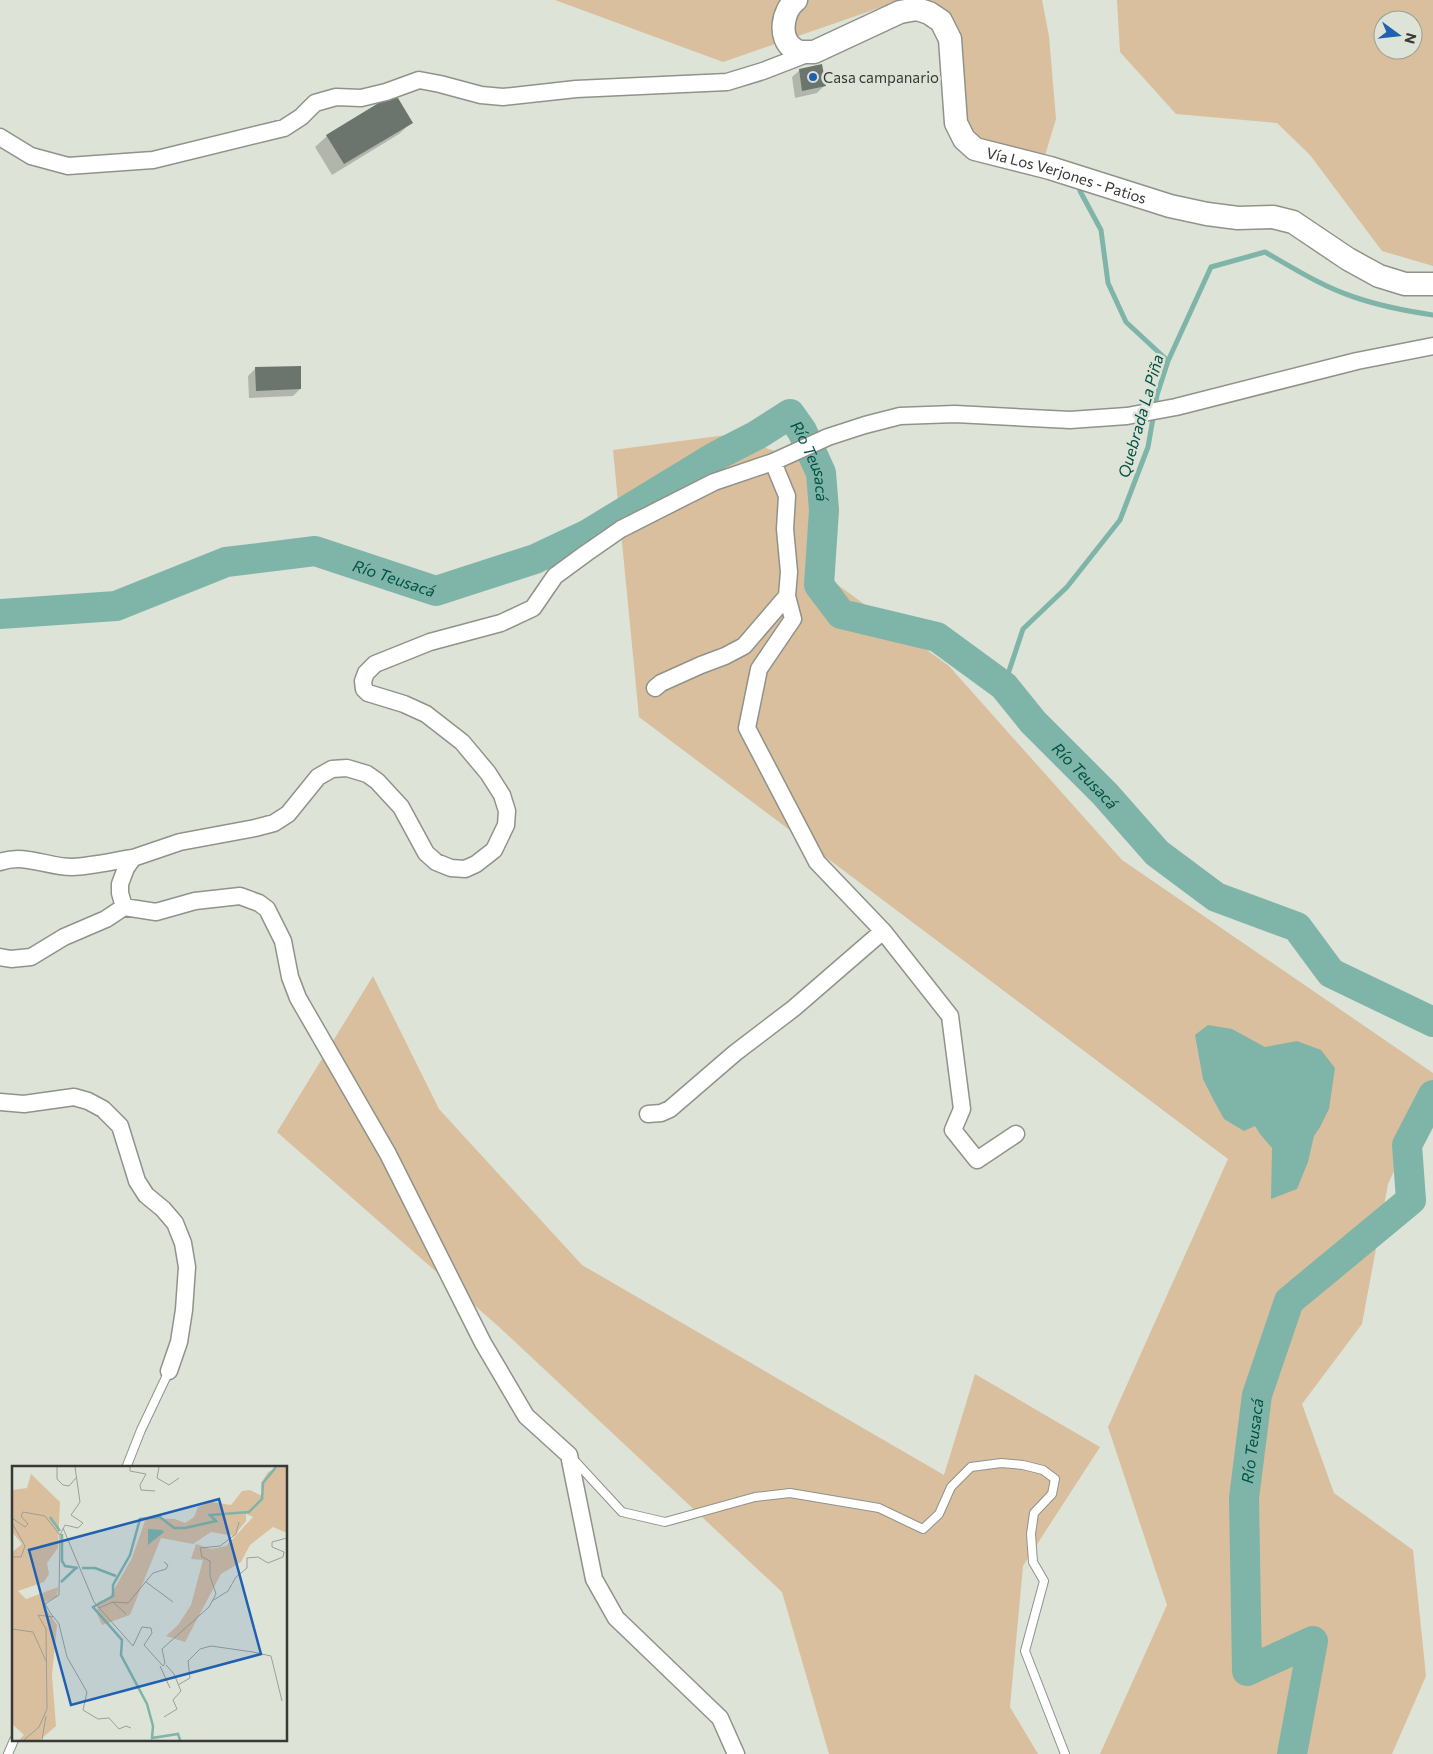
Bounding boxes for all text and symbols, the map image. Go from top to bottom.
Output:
north arrow [1373,10,1423,60]
text: N [1401,31,1421,46]
place label: Casa campanario [823,68,939,86]
marker: Casa campanario [807,71,819,83]
street label: Vía Los Verjones - Patios [984,143,1149,207]
water label: Quebrada La Piña [1113,352,1167,480]
water label: Río Teusacá [788,416,833,503]
water label: Río Teusacá [351,555,439,600]
water label: Río Teusacá [1049,738,1123,813]
water label: Río Teusacá [1236,1396,1266,1485]
inset map [12,1466,288,1742]

